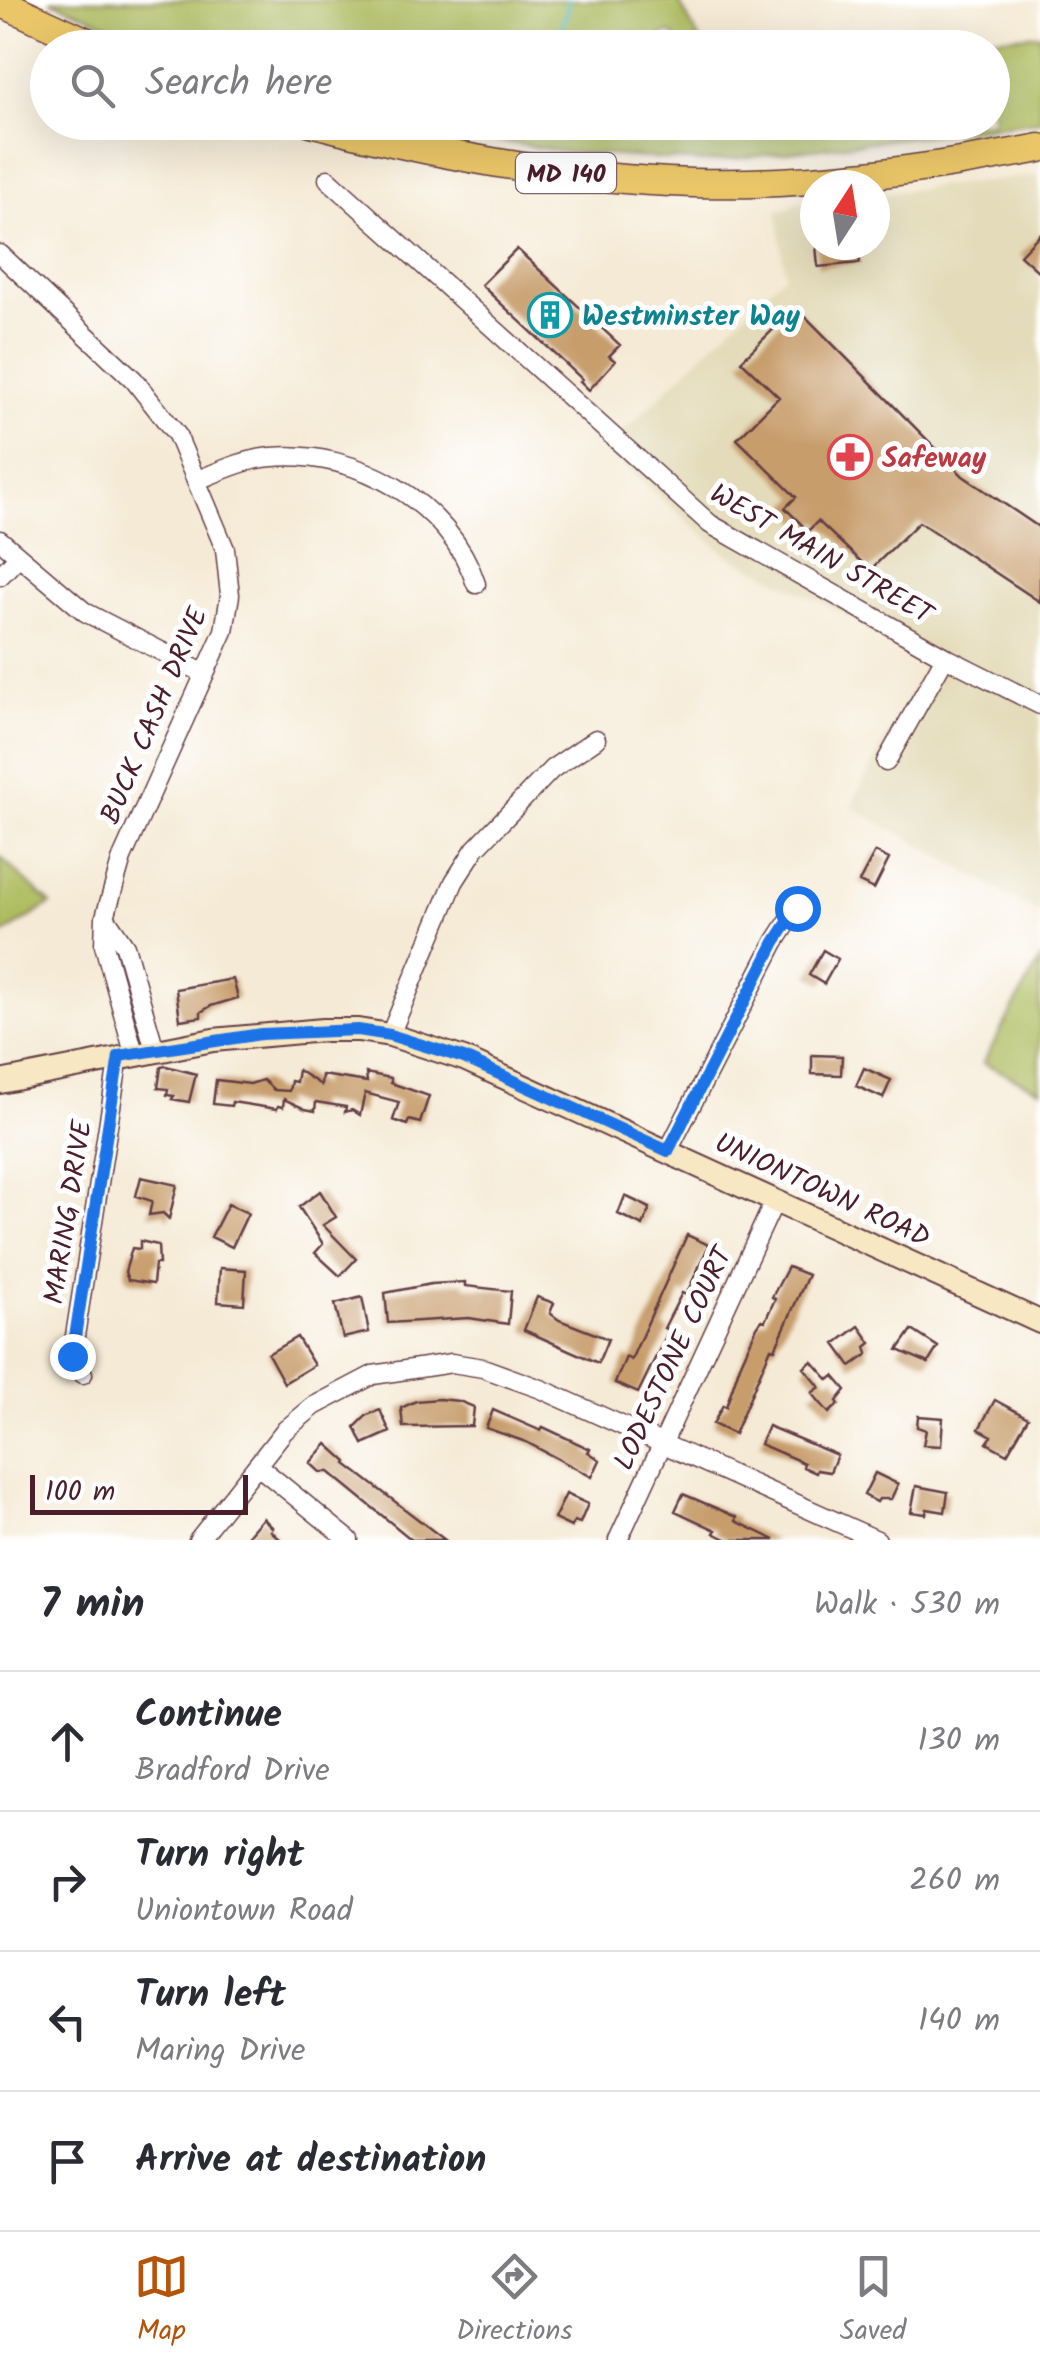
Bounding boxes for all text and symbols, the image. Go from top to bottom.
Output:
search box [30,30,1010,140]
text: Search here [145,55,332,115]
icon: search [65,58,120,113]
road number: MD 140 [516,153,616,193]
north arrow [800,170,890,260]
building icon: Westminster Way [527,292,573,338]
place label: Westminster Way [582,295,801,340]
pharmacy icon: Safeway [827,434,873,480]
place label: Safeway [882,437,987,482]
street label: WEST MAIN STREET [701,473,943,638]
street label: BUCK CASH DRIVE [89,600,222,832]
route start [775,886,821,932]
street label: MARING DRIVE [33,1117,106,1308]
street label: UNIONTOWN ROAD [707,1122,937,1261]
street label: LODESTONE COURT [603,1238,747,1478]
route end [50,1334,96,1380]
scale bar [30,1470,248,1514]
text: 100 m [45,1470,115,1515]
text: 7 min [40,1572,145,1639]
text: Walk · 530 m [814,1580,1000,1631]
text: Continue [135,1686,282,1746]
icon: ahead [40,1714,95,1769]
text: 130 m [917,1716,1000,1767]
text: Bradford Drive [135,1746,330,1797]
text: Turn right [135,1826,304,1886]
icon: right [40,1854,95,1909]
text: 260 m [909,1856,1000,1907]
text: Uniontown Road [135,1886,353,1937]
text: Turn left [135,1966,286,2026]
icon: left [40,1994,95,2049]
text: 140 m [918,1996,1000,2047]
text: Maring Drive [135,2026,305,2077]
text: Arrive at destination [135,2131,486,2191]
icon: arrive [40,2134,95,2189]
tab: Map [134,2249,189,2354]
tab: Directions [456,2249,572,2354]
tab: Saved [840,2249,906,2354]

